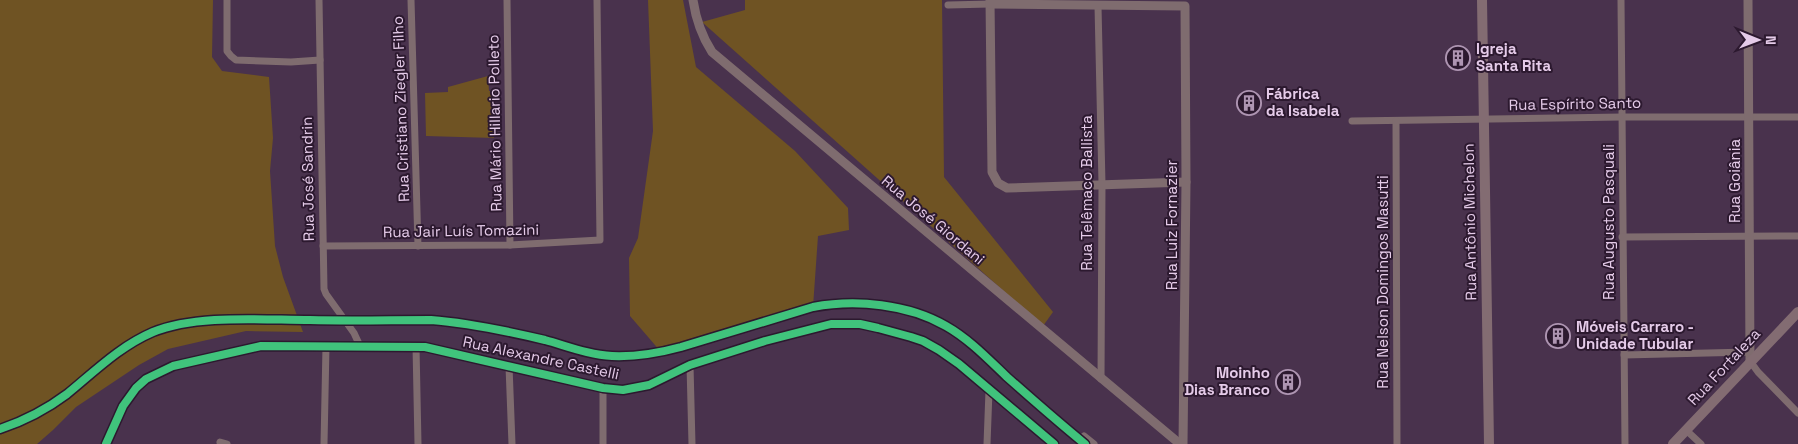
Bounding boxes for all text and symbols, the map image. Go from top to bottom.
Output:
north arrow [1733,15,1783,65]
street label: Rua Cristiano Ziegler Filho [388,16,413,202]
street label: Rua Mário Hillario Polleto [483,34,506,212]
text: N [1762,35,1780,45]
place label: Igreja Santa Rita [1476,39,1551,75]
building icon: Igreja Santa Rita [1445,45,1471,71]
place label: Fábrica da Isabela [1266,84,1340,120]
building icon: Fábrica da Isabela [1236,90,1262,116]
street label: Rua Espírito Santo [1509,93,1641,114]
street label: Rua Telêmaco Ballista [1077,115,1096,271]
street label: Rua José Sandrin [297,116,318,242]
street label: Rua Goiânia [1725,139,1744,223]
street label: Rua Antônio Michelon [1459,143,1480,301]
street label: Rua Augusto Pasquali [1599,144,1618,300]
street label: Rua Luiz Fornazier [1162,159,1181,290]
street label: Rua José Giordani [878,171,989,268]
street label: Rua Nelson Domingos Masutti [1373,175,1392,389]
street label: Rua Jair Luís Tomazini [383,220,539,241]
place label: Móveis Carraro - Unidade Tubular [1576,317,1694,353]
building icon: Móveis Carraro - Unidade Tubular [1545,323,1571,349]
street label: Rua Fortaleza [1683,324,1764,409]
street label: Rua Alexandre Castelli [461,332,621,383]
place label: Moinho Dias Branco [1184,363,1270,399]
building icon: Moinho Dias Branco [1275,369,1301,395]

